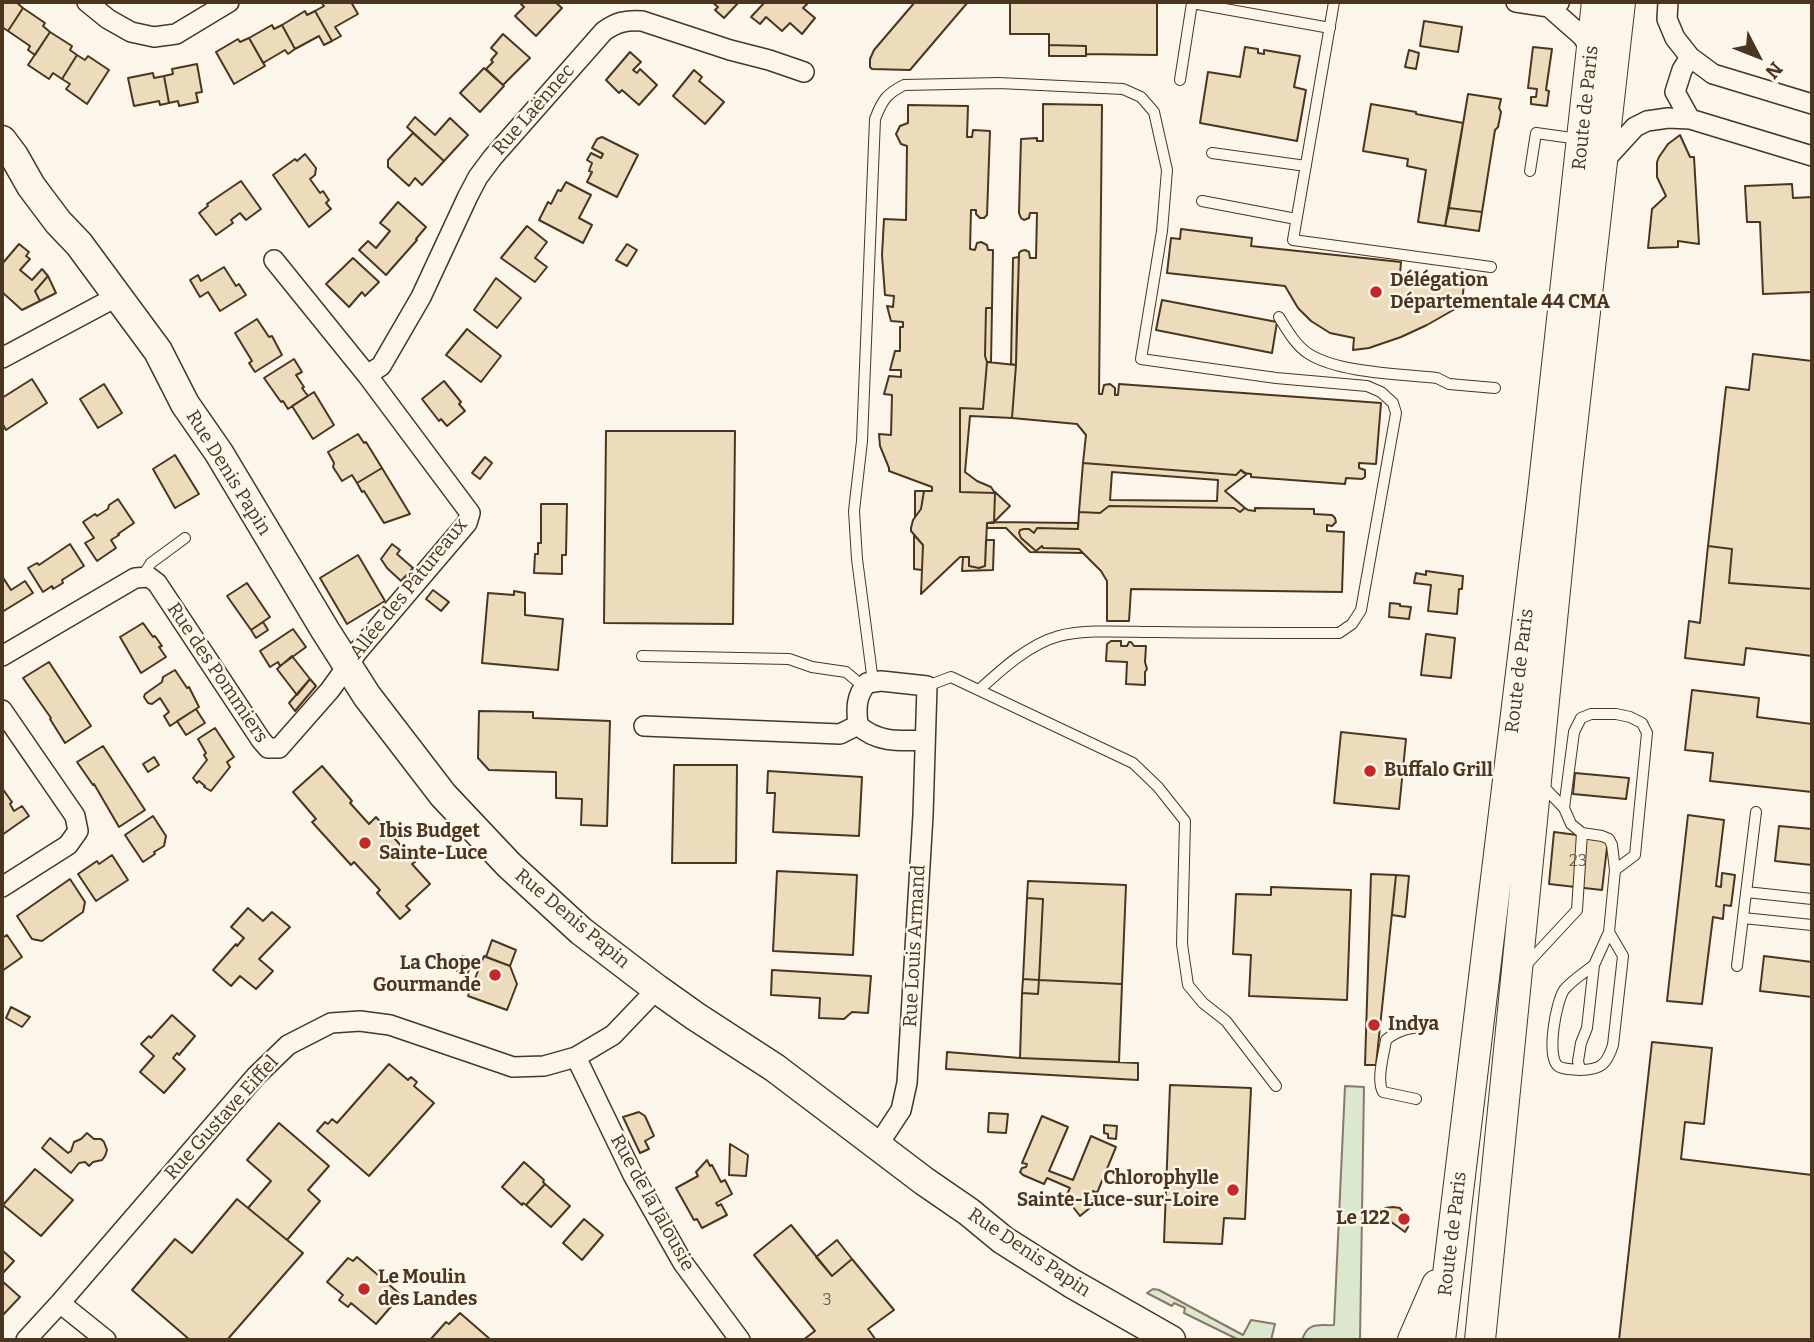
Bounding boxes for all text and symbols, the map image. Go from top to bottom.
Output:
north arrow [1723,21,1793,91]
street label: Route de Paris [1568,45,1604,171]
text: N [1761,57,1787,84]
street label: Rue Laënnec [488,60,580,160]
place label: Délégation Départementale 44 CMA [1390,270,1610,314]
marker: Délégation Départementale 44 CMA [1368,284,1384,300]
street label: Rue Denis Papin [180,406,276,540]
street label: Allée des Pâtureaux [345,514,473,664]
street label: Rue des Pommiers [162,599,272,747]
street label: Route de Paris [1501,607,1539,735]
place label: Buffalo Grill [1384,760,1493,782]
marker: Buffalo Grill [1362,763,1378,779]
place label: Ibis Budget Sainte-Luce [379,821,487,865]
marker: Ibis Budget Sainte-Luce [357,835,373,851]
house number: 23 [1569,852,1587,872]
street label: Rue Denis Papin [510,864,634,974]
street label: Rue Louis Armand [899,864,931,1028]
place label: La Chope Gourmande [373,953,481,997]
marker: La Chope Gourmande [487,967,503,983]
place label: Indya [1388,1014,1439,1036]
marker: Indya [1366,1017,1382,1033]
street label: Rue Gustave Eiffel [160,1051,284,1185]
street label: Rue de la Jalousie [605,1131,699,1275]
place label: Chlorophylle Sainte-Luce-sur-Loire [1017,1168,1219,1212]
street label: Route de Paris [1434,1170,1472,1298]
marker: Chlorophylle Sainte-Luce-sur-Loire [1225,1182,1241,1198]
street label: Rue Denis Papin [963,1204,1095,1302]
place label: Le 122 [1336,1208,1390,1230]
marker: Le 122 [1396,1211,1412,1227]
place label: Le Moulin des Landes [378,1267,477,1311]
marker: Le Moulin des Landes [356,1281,372,1297]
house number: 3 [822,1291,832,1311]

